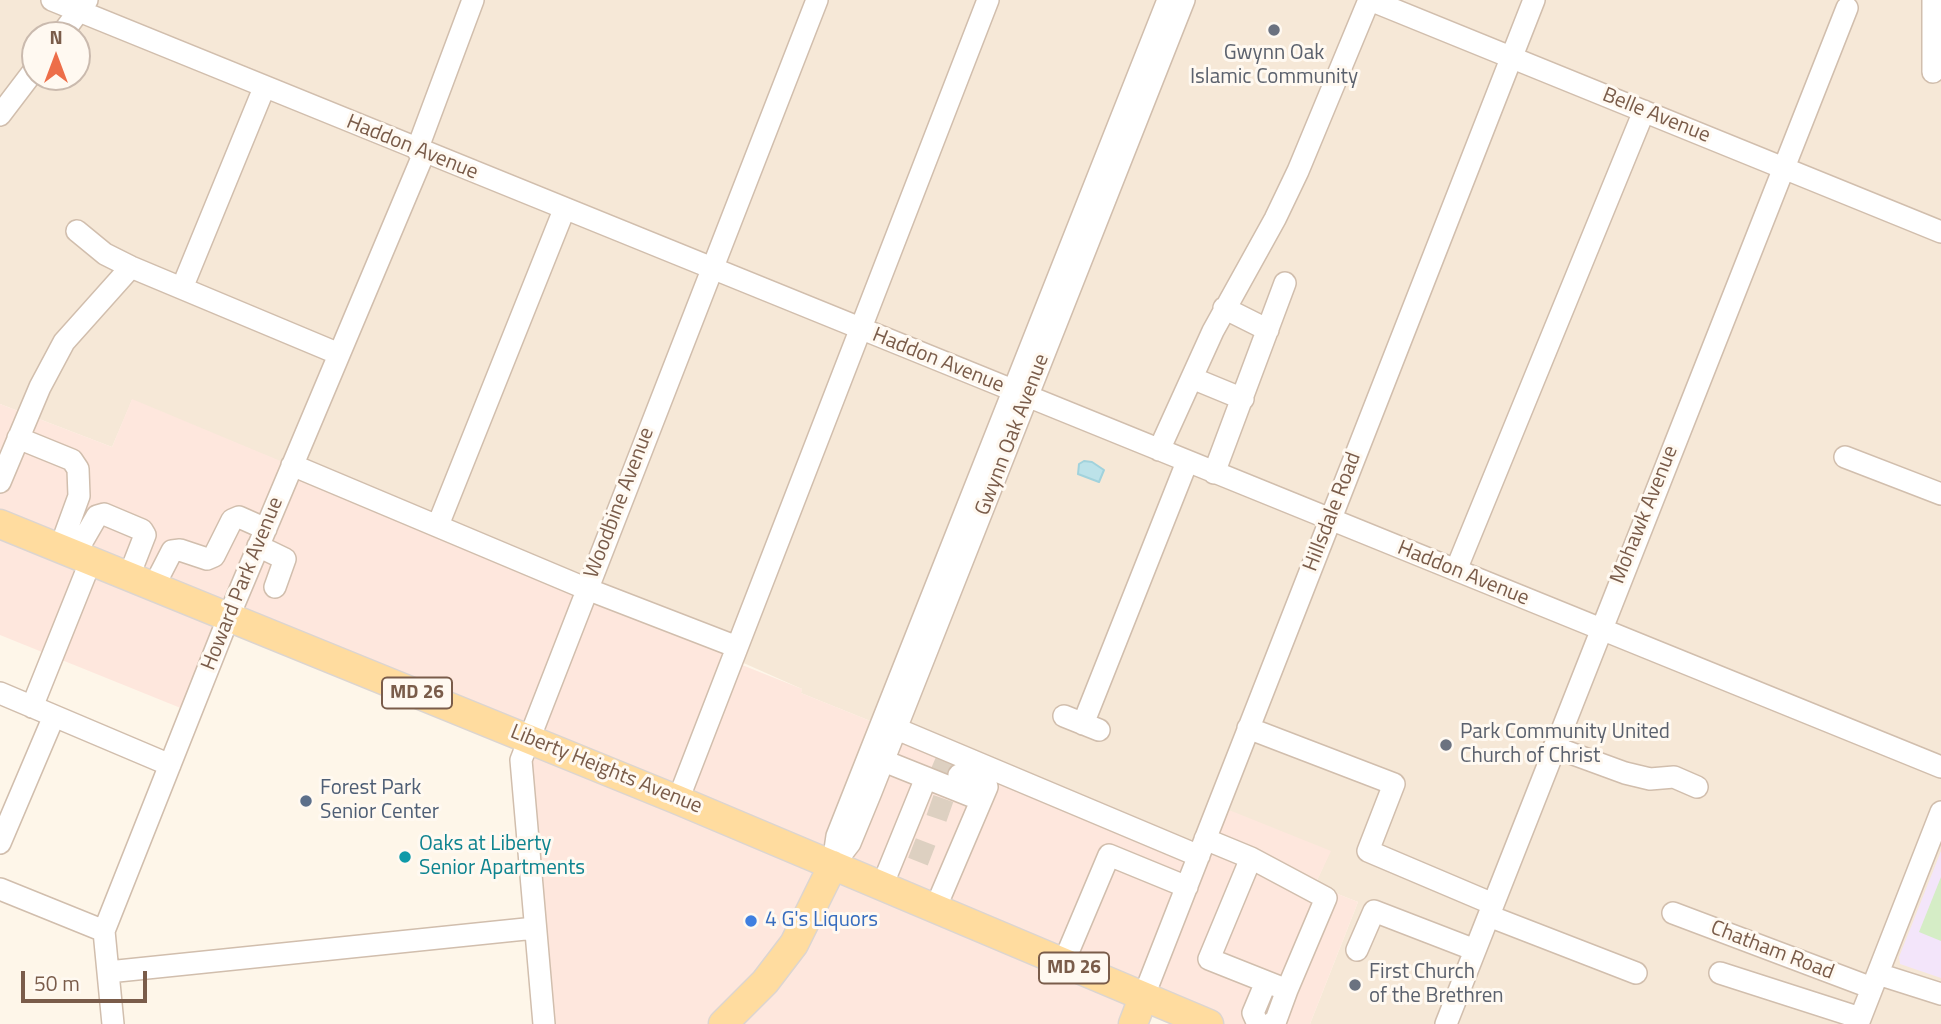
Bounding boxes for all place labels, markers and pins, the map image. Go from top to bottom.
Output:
marker: Gwynn Oak Islamic Community [1266,22,1282,38]
place label: Gwynn Oak Islamic Community [1190,41,1358,91]
place label: Park Community United Church of Christ [1460,720,1670,770]
marker: Park Community United Church of Christ [1438,737,1454,753]
place label: Forest Park Senior Center [320,776,439,826]
marker: Forest Park Senior Center [298,793,314,809]
place label: Oaks at Liberty Senior Apartments [419,832,585,882]
marker: Oaks at Liberty Senior Apartments [397,849,413,865]
place label: 4 G's Liquors [765,908,878,934]
marker: 4 G's Liquors [743,913,759,929]
place label: First Church of the Brethren [1369,960,1504,1010]
marker: First Church of the Brethren [1347,977,1363,993]

